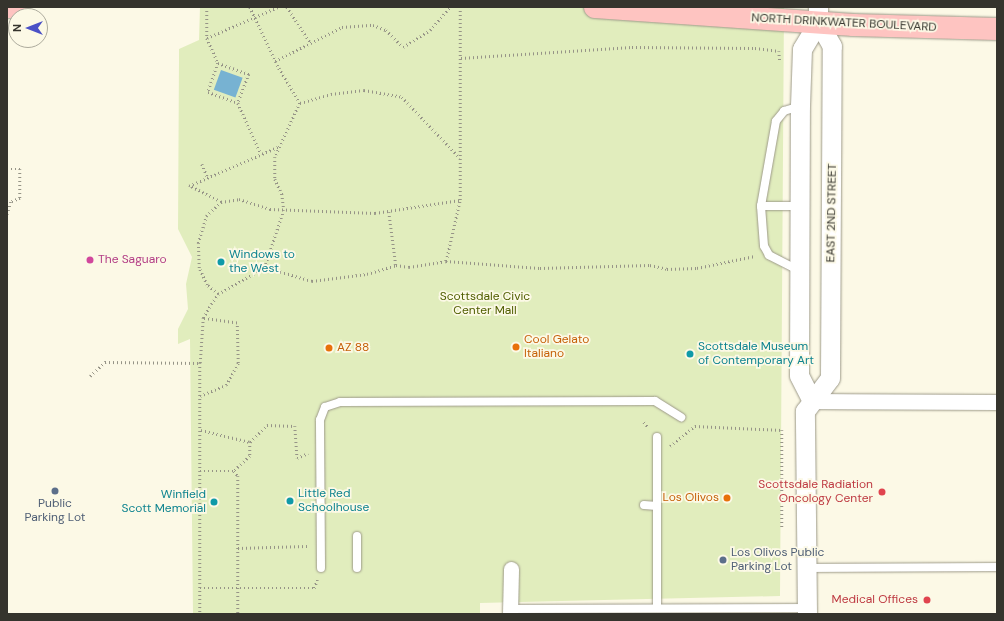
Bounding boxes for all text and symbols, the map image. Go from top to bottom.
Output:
north arrow [8,8,48,48]
street label: NORTH DRINKWATER BOULEVARD [751,11,937,35]
text: N [10,24,24,32]
street label: EAST 2ND STREET [824,163,840,263]
place label: Windows to the West [229,248,295,276]
place label: The Saguaro [98,253,167,267]
marker: The Saguaro [85,255,95,265]
marker: Windows to the West [216,257,226,267]
park label: Scottsdale Civic Center Mall [440,290,530,318]
place label: Cool Gelato Italiano [524,333,589,361]
place label: Scottsdale Museum of Contemporary Art [698,340,814,368]
place label: AZ 88 [337,341,369,355]
marker: Cool Gelato Italiano [511,342,521,352]
marker: AZ 88 [324,343,334,353]
marker: Scottsdale Museum of Contemporary Art [685,349,695,359]
place label: Scottsdale Radiation Oncology Center [758,478,873,506]
marker: Public Parking Lot [50,486,60,496]
marker: Scottsdale Radiation Oncology Center [876,486,888,498]
place label: Little Red Schoolhouse [298,487,369,515]
place label: Winfield Scott Memorial [121,488,206,516]
place label: Los Olivos [663,491,719,505]
marker: Los Olivos [722,493,732,503]
marker: Little Red Schoolhouse [285,496,295,506]
place label: Public Parking Lot [24,497,86,525]
marker: Winfield Scott Memorial [209,497,219,507]
place label: Los Olivos Public Parking Lot [731,546,824,574]
marker: Los Olivos Public Parking Lot [718,555,728,565]
place label: Medical Offices [832,593,918,607]
marker: Medical Offices [921,594,933,606]

